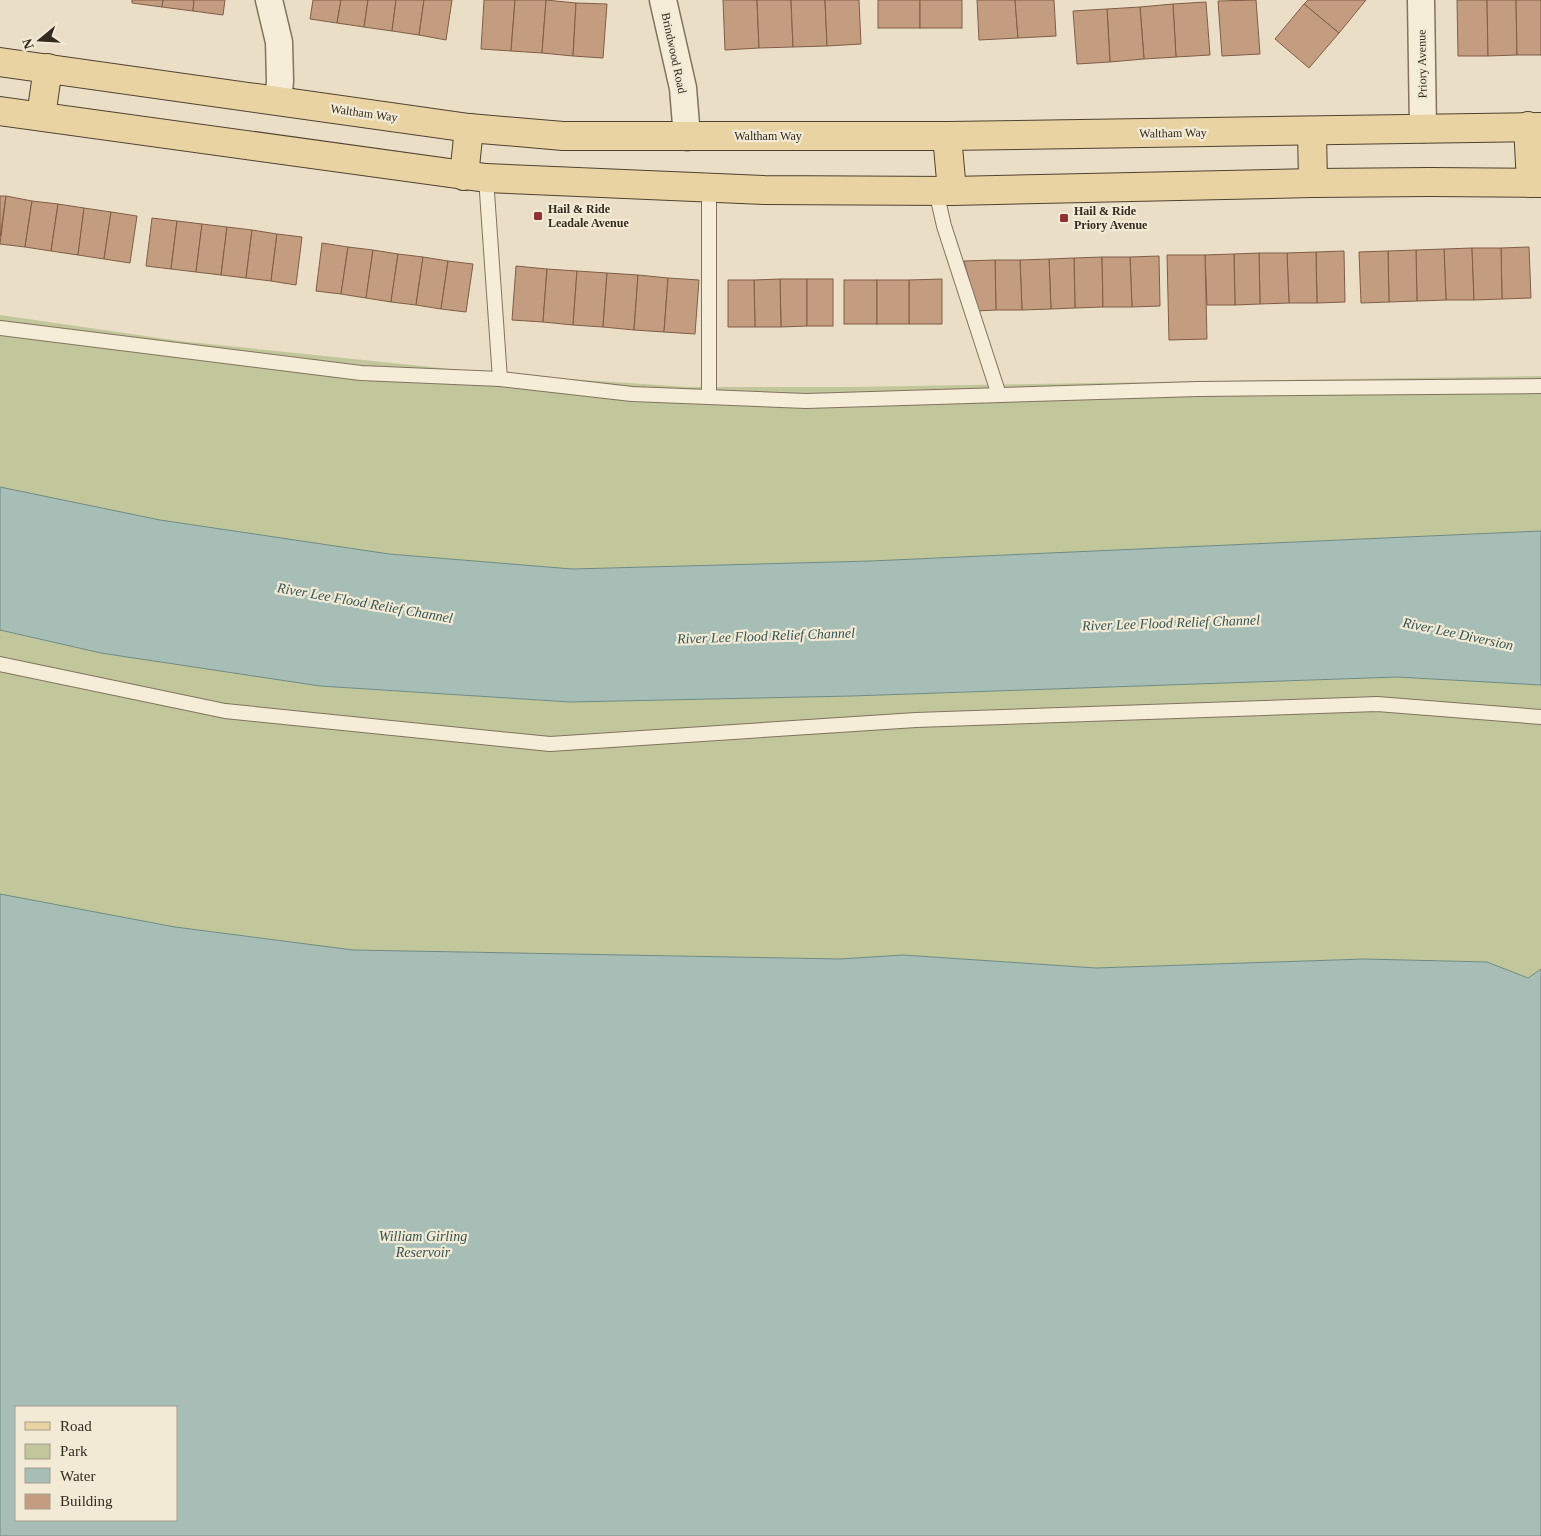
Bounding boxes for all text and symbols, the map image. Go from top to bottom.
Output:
street label: Brindwood Road [659,11,689,95]
north arrow [15,15,65,65]
street label: Priory Avenue [1414,30,1430,98]
text: N [19,37,37,51]
street label: Waltham Way [330,101,398,125]
street label: Waltham Way [1139,125,1207,141]
street label: Waltham Way [734,129,802,143]
place label: Hail & Ride Leadale Avenue [548,202,629,230]
place label: Hail & Ride Priory Avenue [1074,204,1148,232]
marker: Hail & Ride Leadale Avenue [532,210,544,222]
marker: Hail & Ride Priory Avenue [1058,212,1070,224]
water label: River Lee Flood Relief Channel [275,580,454,626]
water label: River Lee Flood Relief Channel [1081,612,1260,634]
water label: River Lee Diversion [1400,615,1515,653]
water label: River Lee Flood Relief Channel [676,625,855,647]
water label: William Girling Reservoir [379,1229,467,1260]
legend [15,1406,178,1521]
text: Road [60,1418,92,1434]
text: Park [60,1443,88,1459]
text: Water [60,1468,95,1484]
text: Building [60,1493,113,1509]

